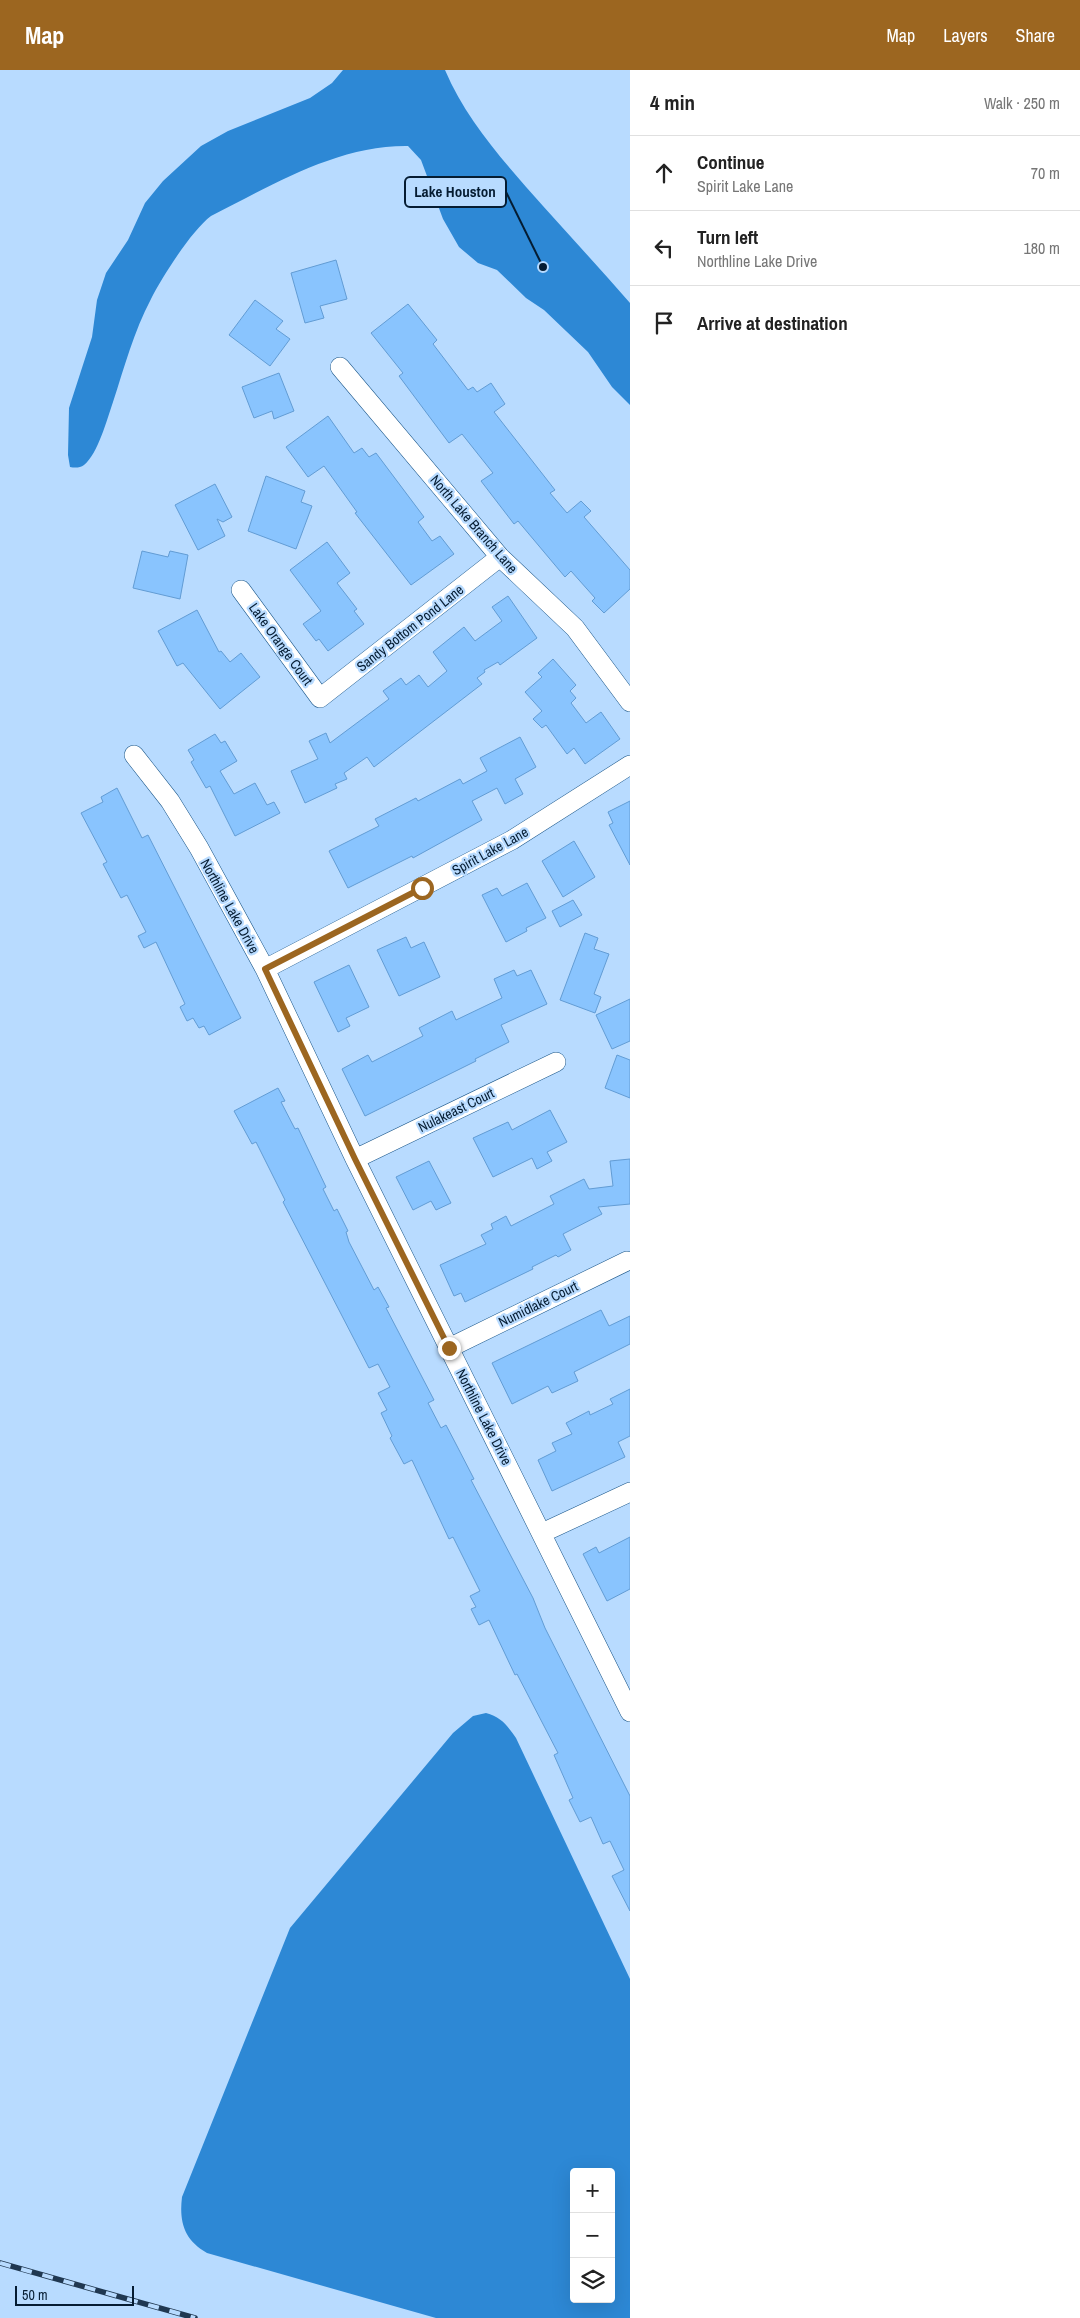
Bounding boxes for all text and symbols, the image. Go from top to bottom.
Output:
text: Map [25,19,64,51]
text: Map [887,23,915,48]
text: Layers [943,23,988,48]
text: Share [1016,23,1055,48]
text: 4 min [650,88,695,117]
text: Walk · 250 m [984,92,1060,114]
text: Continue [697,149,765,175]
icon: ahead [650,159,678,187]
text: 70 m [1031,162,1060,184]
text: Spirit Lake Lane [697,175,793,197]
callout: Lake Houston [405,177,506,207]
text: Lake Houston [414,181,496,202]
text: Turn left [697,224,758,250]
icon: left [650,234,678,262]
text: 180 m [1024,237,1060,259]
text: Northline Lake Drive [697,250,817,272]
icon: arrive [650,309,678,337]
text: Arrive at destination [697,310,848,336]
street label: North Lake Branch Lane [426,471,522,577]
street label: Sandy Bottom Pond Lane [353,581,467,675]
street label: Lake Orange Court [245,599,317,689]
street label: Spirit Lake Lane [449,823,531,879]
street label: Northline Lake Drive [197,856,263,956]
route start [411,877,434,900]
street label: Nulakeast Court [415,1084,497,1136]
street label: Numidlake Court [495,1277,581,1331]
route end [438,1337,461,1360]
street label: Northline Lake Drive [452,1366,516,1468]
map controls [570,2168,615,2303]
button: + [570,2168,615,2213]
button: − [570,2213,615,2258]
button: layers [570,2258,615,2303]
scale bar [15,2283,134,2306]
text: 50 m [22,2286,48,2304]

